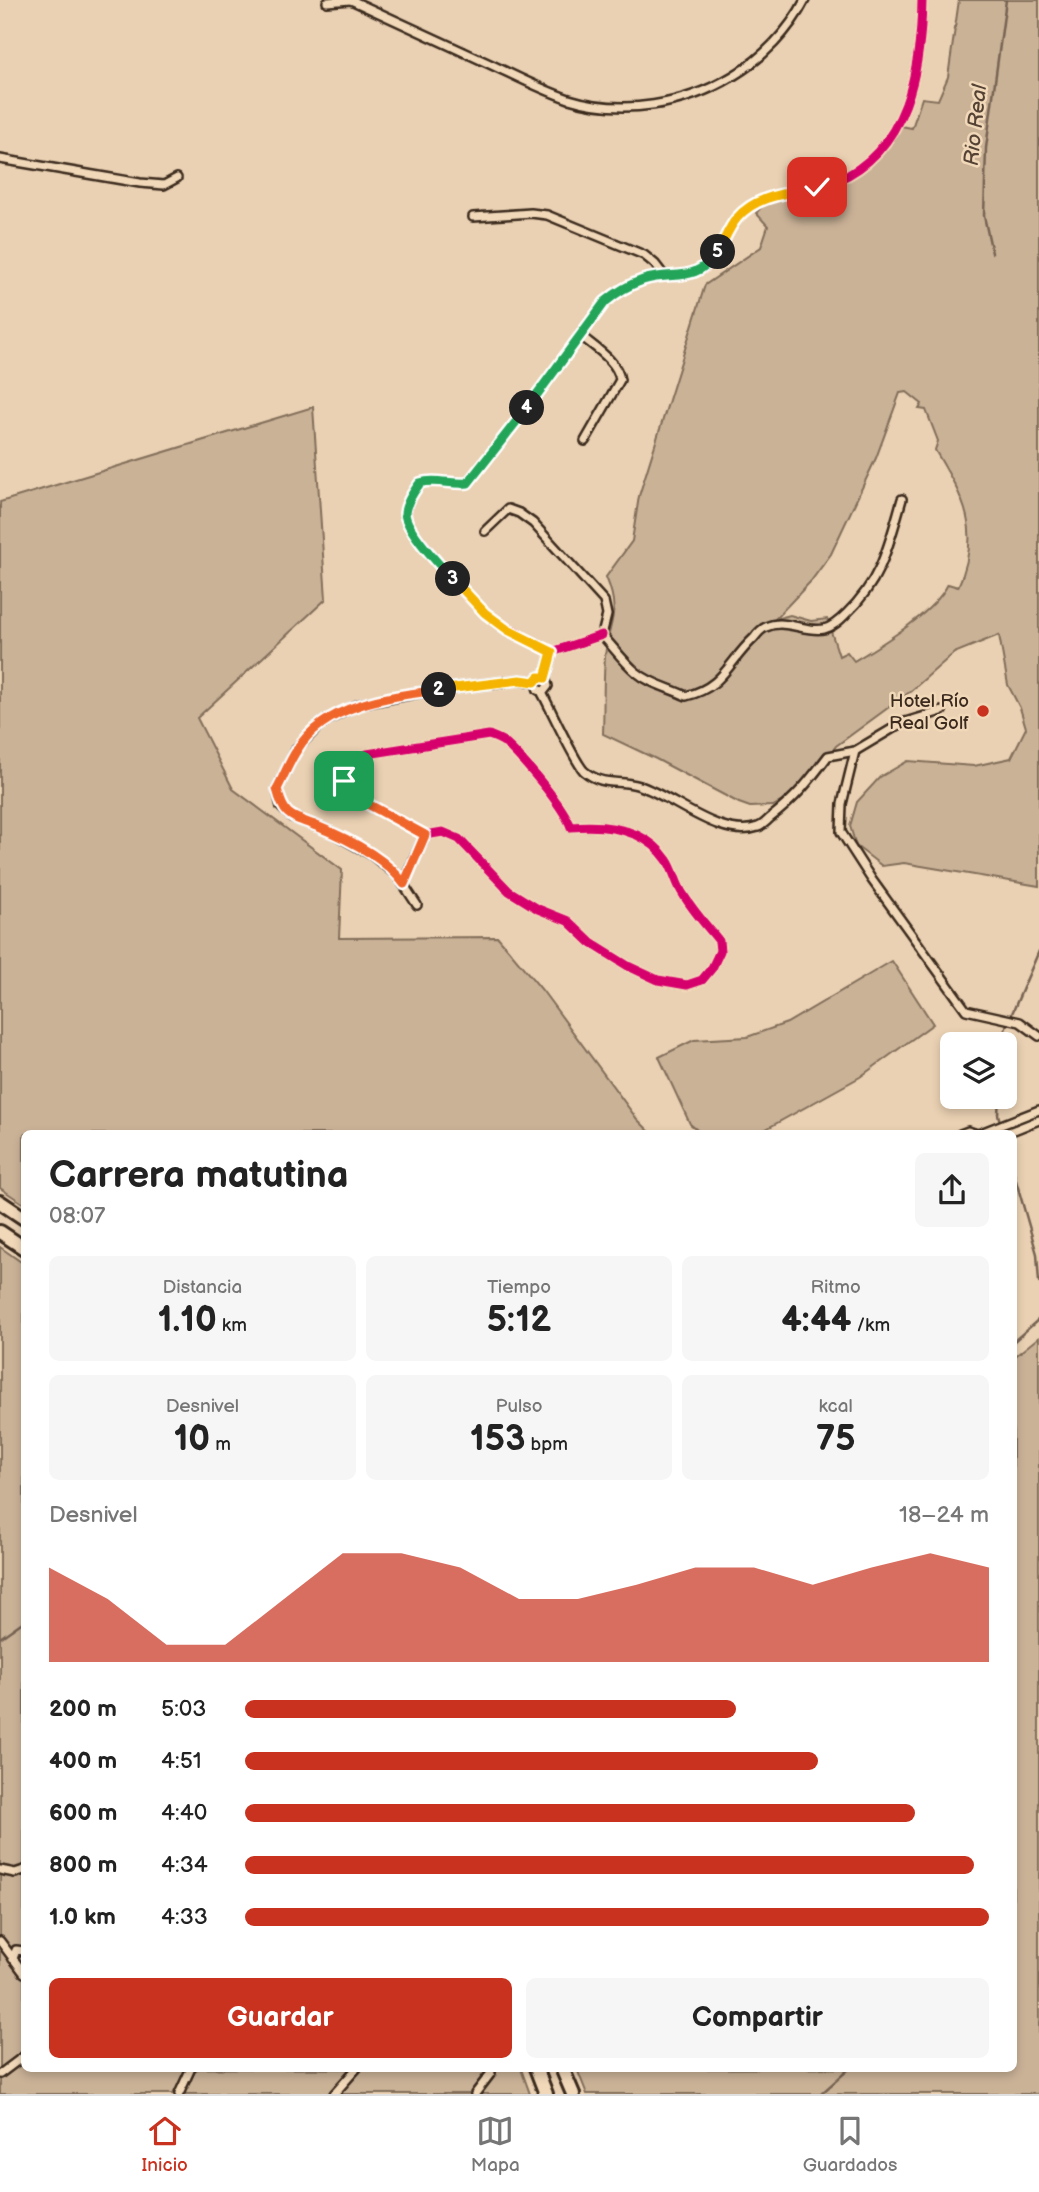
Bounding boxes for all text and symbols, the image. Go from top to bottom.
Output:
water label: Rio Real [959,82,992,167]
pin [787,157,847,217]
icon: check [798,168,836,206]
pin: 5 [700,234,736,270]
text: 5 [712,240,723,263]
pin: 4 [510,390,544,426]
text: 4 [521,396,532,419]
pin: 3 [435,562,470,596]
text: 3 [447,567,458,590]
pin: 2 [422,672,457,708]
text: 2 [433,678,444,701]
place label: Hotel Río Real Golf [889,690,969,735]
marker: Hotel Río Real Golf [975,703,991,719]
pin [314,751,374,811]
icon: arrive [325,762,363,800]
map controls [940,1032,1017,1109]
button: layers [940,1032,1017,1109]
text: Carrera matutina [49,1153,349,1198]
button: share [915,1153,989,1227]
text: 08:07 [49,1202,105,1230]
text: Distancia [162,1276,242,1299]
text: Tiempo [487,1276,551,1299]
text: Ritmo [811,1276,861,1299]
text: 1.10 [158,1299,217,1342]
text: 5:12 [487,1299,551,1342]
text: 4:44 [781,1299,851,1342]
text: km [217,1314,247,1337]
text: /km [851,1314,890,1337]
text: Desnivel [166,1395,239,1418]
text: Pulso [496,1395,542,1418]
text: kcal [819,1395,853,1418]
text: 10 [174,1418,210,1461]
text: 153 [470,1418,525,1461]
text: 75 [816,1418,855,1461]
text: m [210,1433,231,1456]
text: bpm [525,1433,568,1456]
text: Desnivel [49,1501,138,1529]
text: 18–24 m [899,1501,989,1529]
text: 200 m [49,1695,117,1723]
text: 5:03 [161,1695,207,1723]
text: 400 m [49,1747,117,1775]
text: 4:51 [161,1747,202,1775]
text: 600 m [49,1799,117,1827]
text: 4:40 [161,1799,207,1827]
text: 800 m [49,1851,117,1879]
text: 4:34 [161,1851,208,1879]
text: 1.0 km [49,1903,116,1931]
text: 4:33 [161,1903,208,1931]
button: Guardar [49,1978,512,2058]
button: Compartir [526,1978,989,2058]
tab: Inicio [141,2112,188,2177]
tab: Mapa [471,2112,520,2177]
tab: Guardados [803,2112,898,2177]

